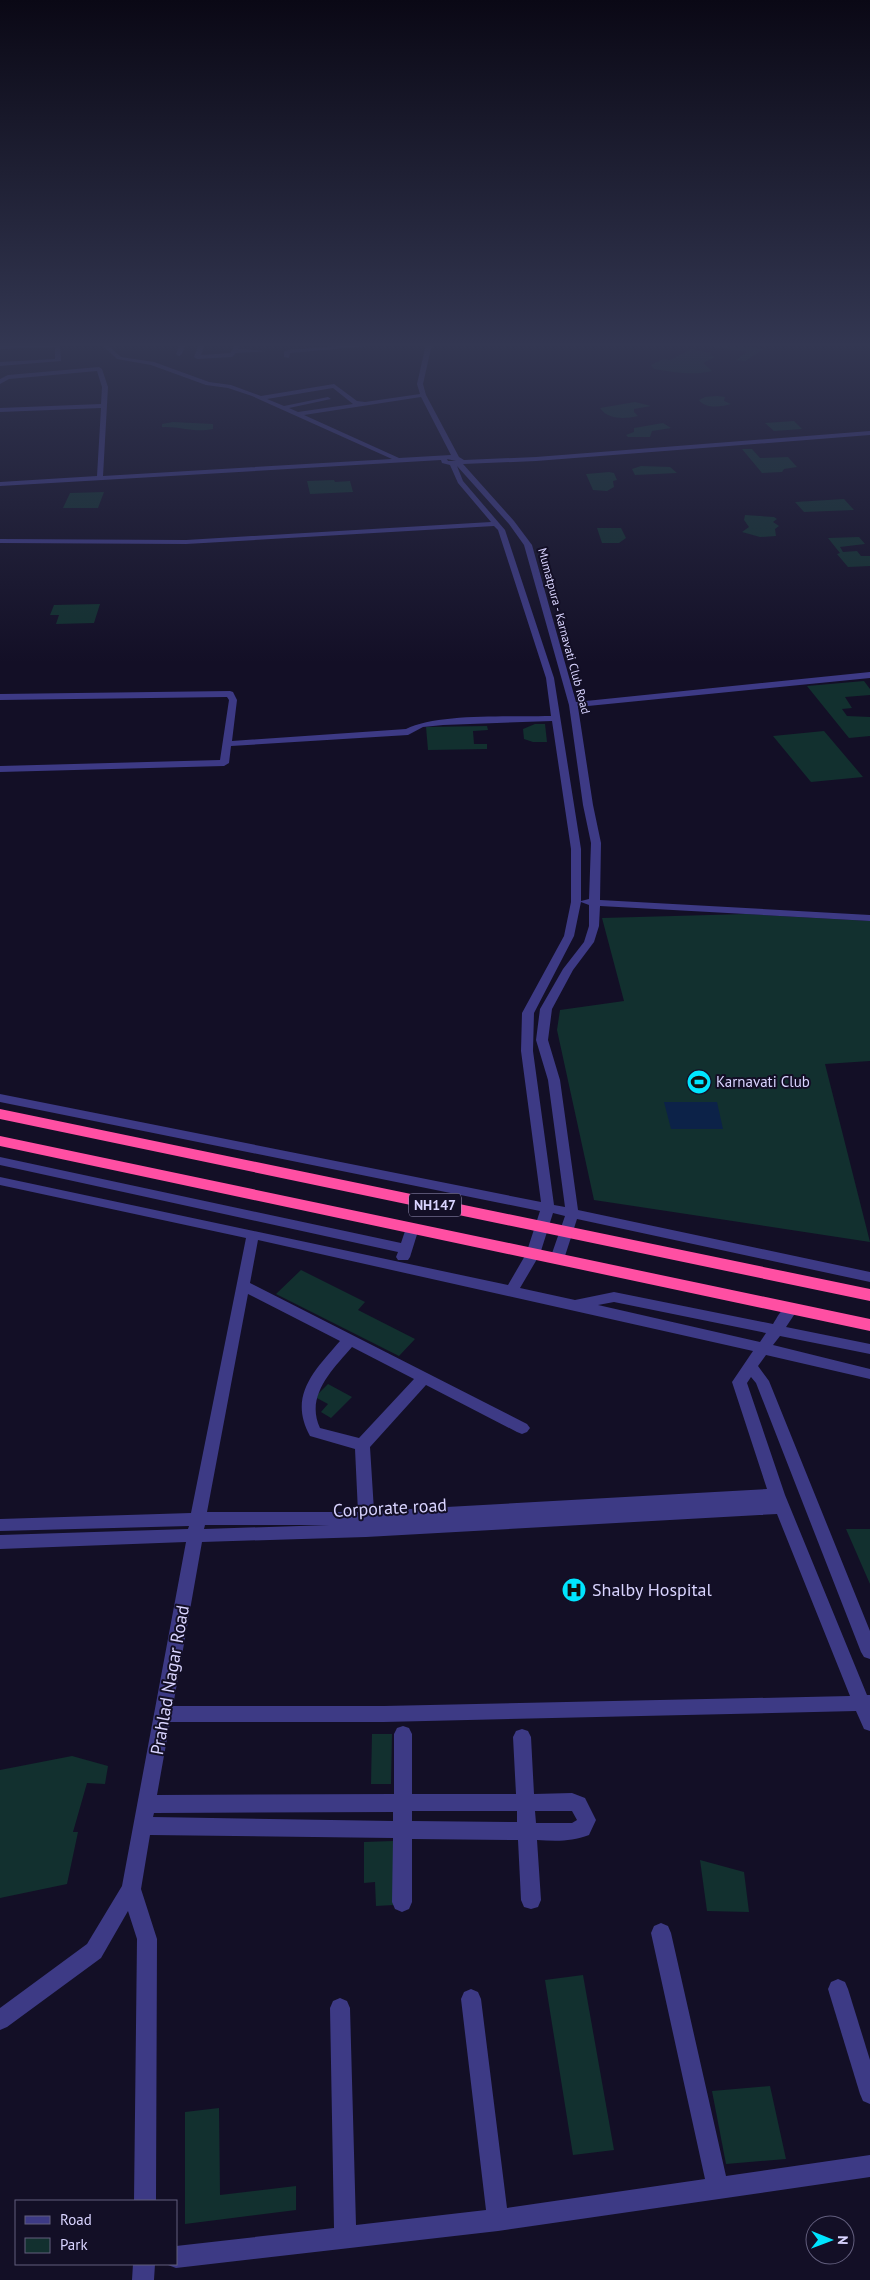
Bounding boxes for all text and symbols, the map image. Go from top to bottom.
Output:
street label: Mumatpura - Karnavati Club Road [535,546,594,715]
sports icon: Karnavati Club [686,1069,712,1095]
place label: Karnavati Club [716,1072,810,1091]
road number: NH147 [409,1194,461,1216]
street label: Corporate road [332,1493,448,1522]
hospital icon: Shalby Hospital [561,1577,587,1603]
place label: Shalby Hospital [592,1578,713,1601]
street label: Prahlad Nagar Road [145,1603,194,1757]
legend [15,2200,178,2265]
text: Road [60,2210,92,2229]
north arrow [805,2215,855,2265]
text: Park [60,2235,88,2254]
text: N [834,2235,852,2245]

